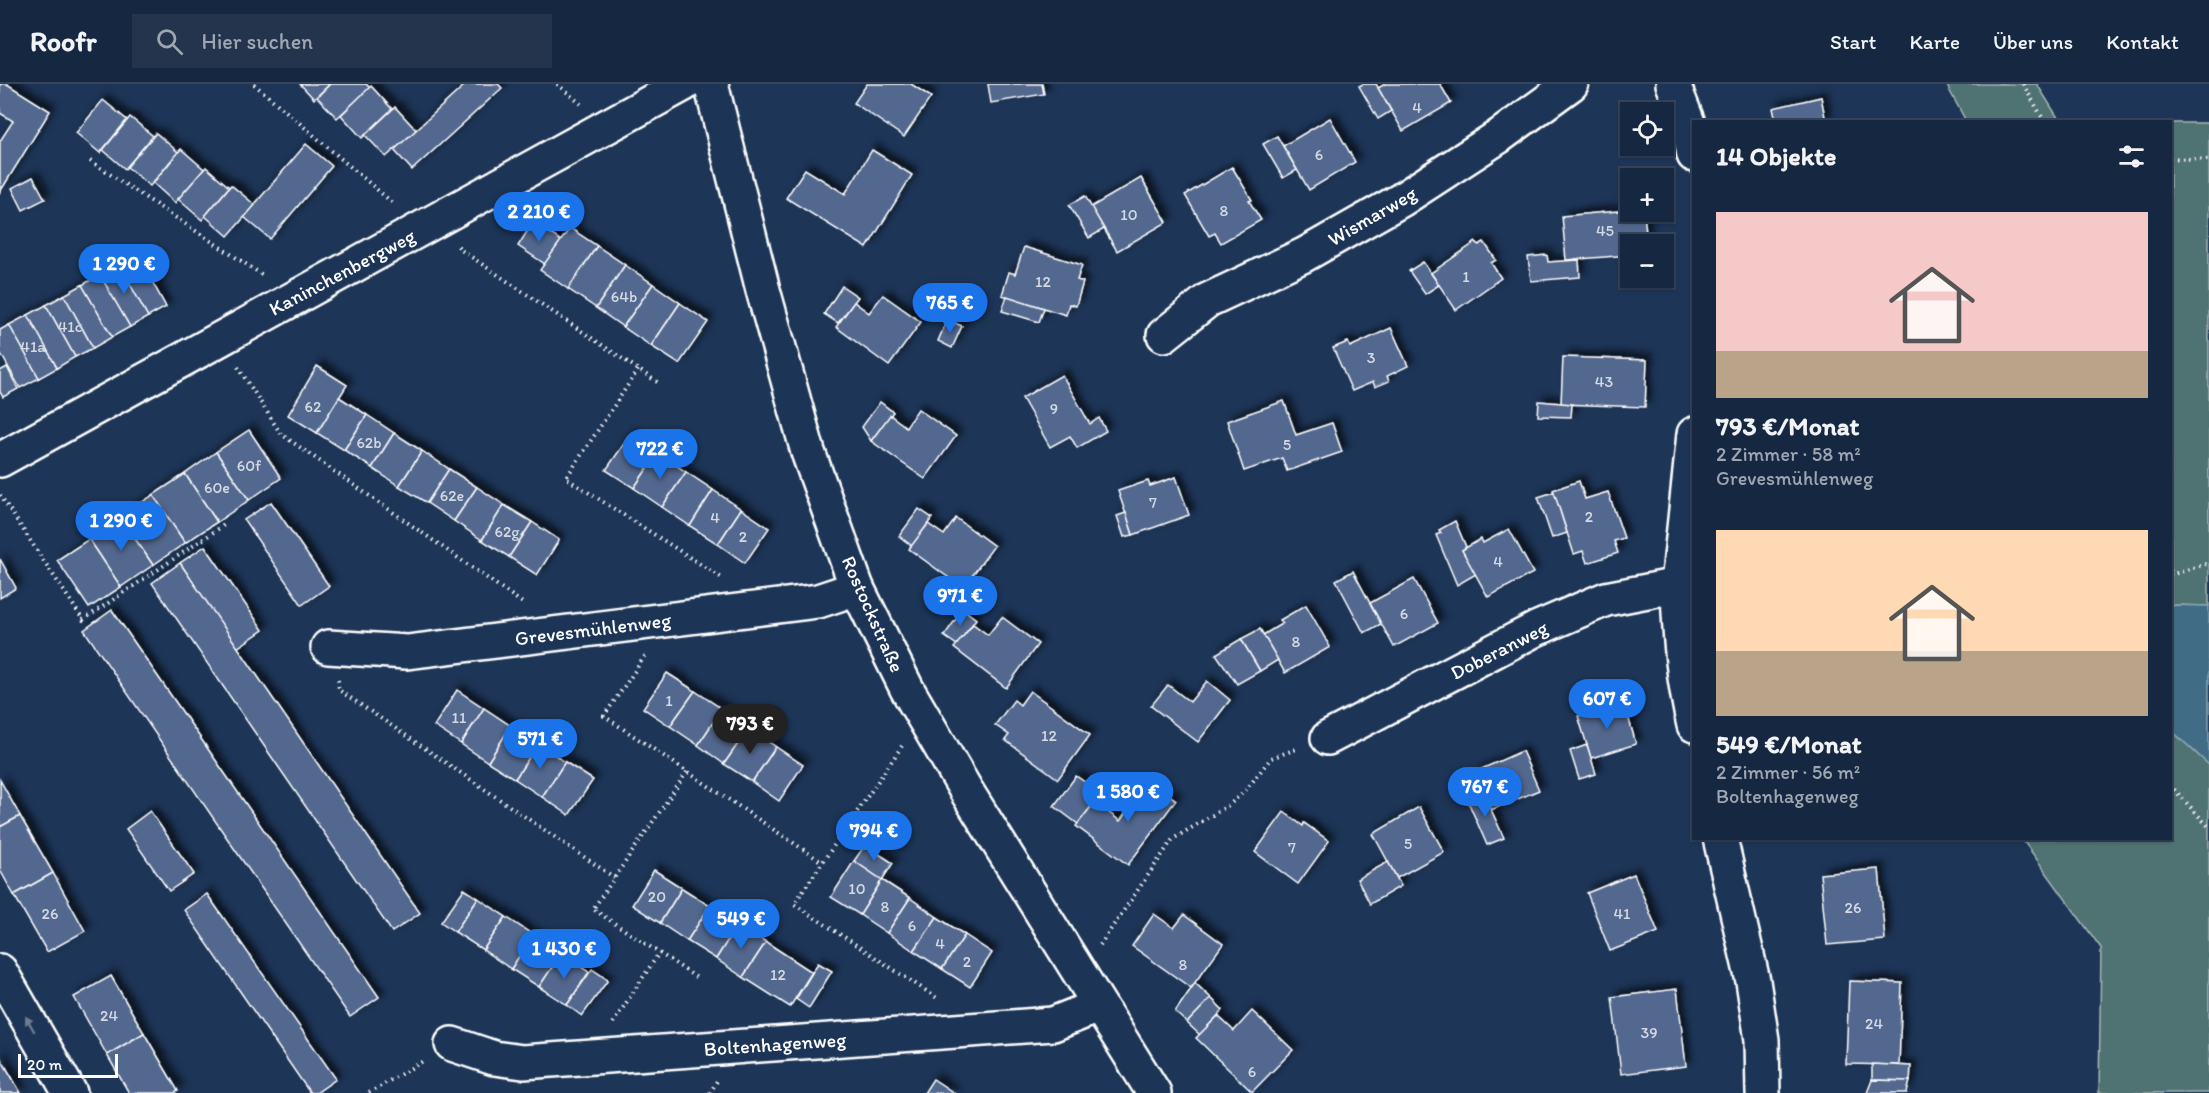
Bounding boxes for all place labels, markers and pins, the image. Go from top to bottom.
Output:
pin: 2 210 € [484,192,594,243]
pin: 1 290 € [69,244,179,295]
pin: 765 € [908,283,992,334]
pin: 722 € [618,429,702,480]
pin: 1 290 € [66,501,176,552]
pin: 971 € [918,576,1002,627]
pin: 607 € [1565,679,1649,730]
pin: 793 € [708,704,792,755]
pin: 571 € [498,719,582,770]
pin: 767 € [1443,767,1527,818]
pin: 1 580 € [1073,772,1183,823]
pin: 794 € [832,811,916,862]
pin: 549 € [699,899,783,950]
pin: 1 430 € [509,929,619,980]

